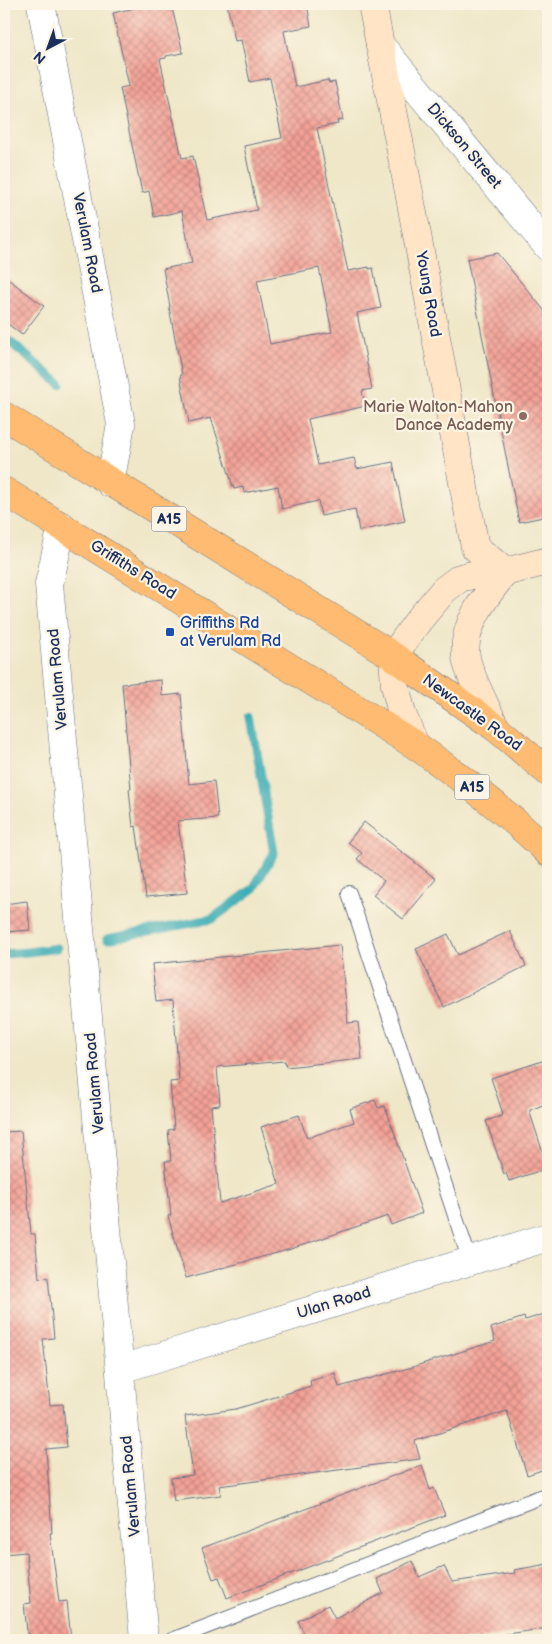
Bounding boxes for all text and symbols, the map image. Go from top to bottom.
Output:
north arrow [22,22,72,72]
text: N [30,48,49,67]
street label: Dickson Street [423,99,505,193]
street label: Verulam Road [68,191,106,295]
street label: Young Road [411,248,445,339]
place label: Marie Walton-Mahon Dance Academy [363,398,514,435]
marker: Marie Walton-Mahon Dance Academy [517,410,529,422]
road number: A15 [152,506,186,532]
street label: Griffiths Road [87,536,179,604]
place label: Griffiths Rd at Verulam Rd [180,614,281,651]
marker: Griffiths Rd at Verulam Rd [164,626,176,638]
street label: Verulam Road [44,628,72,730]
street label: Newcastle Road [418,670,526,756]
road number: A15 [454,774,490,800]
street label: Verulam Road [81,1032,109,1134]
street label: Ulan Road [295,1283,373,1323]
street label: Verulam Road [117,1435,145,1537]

